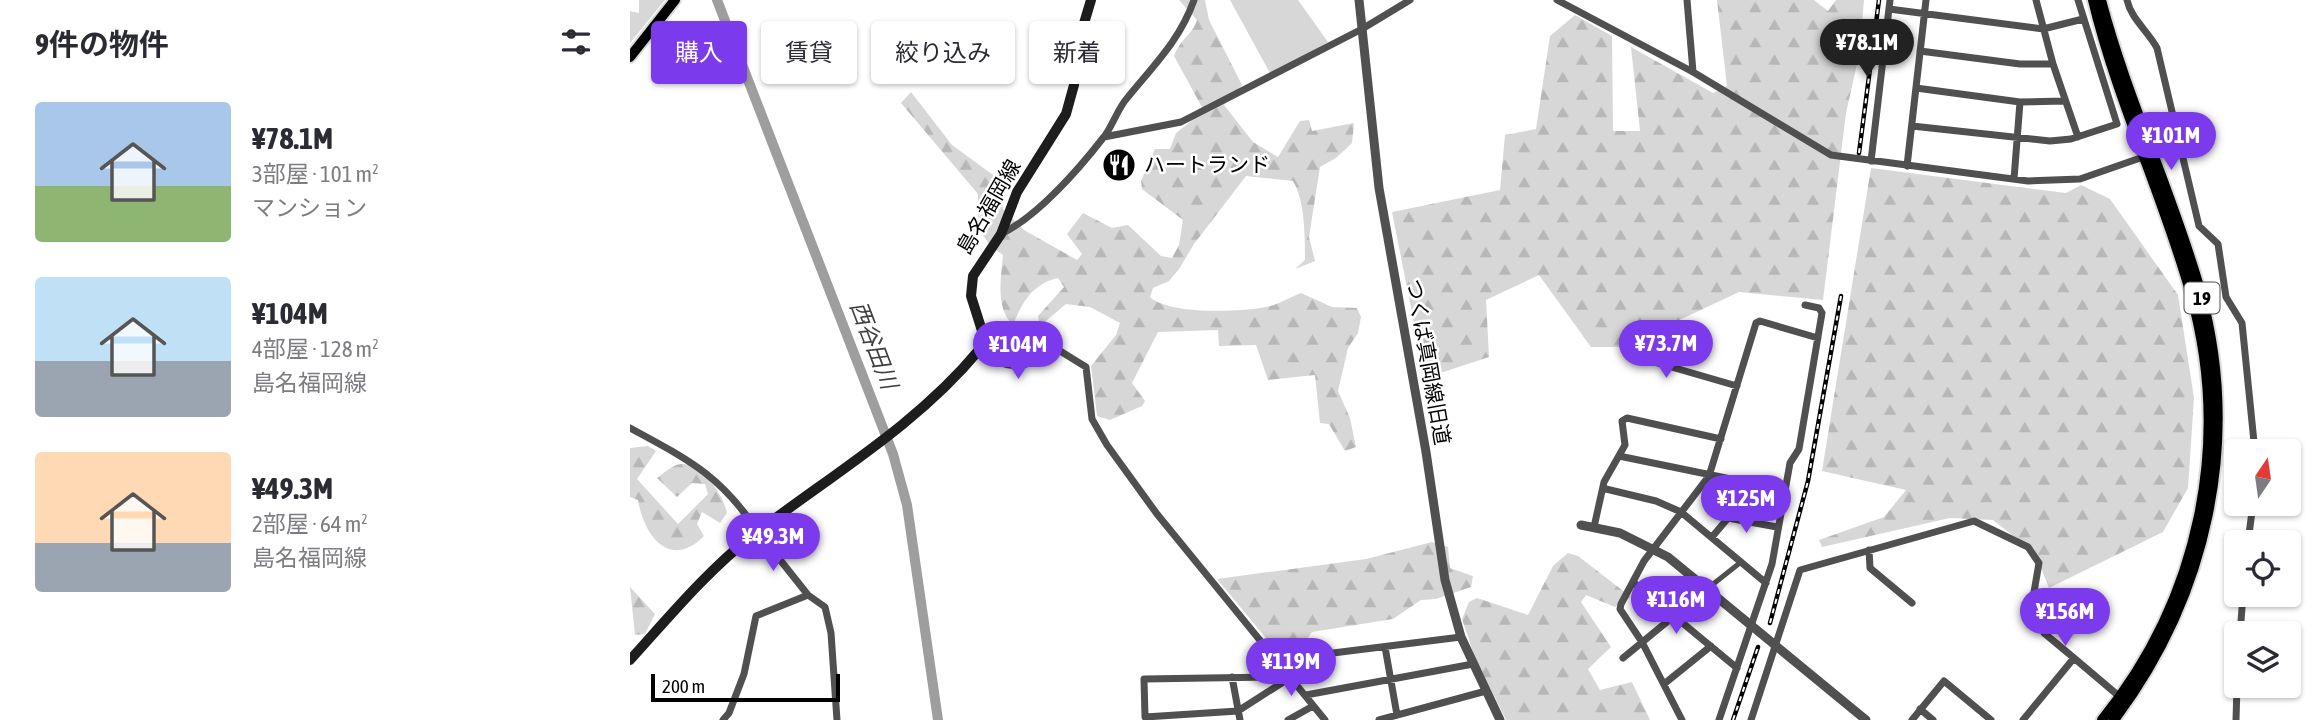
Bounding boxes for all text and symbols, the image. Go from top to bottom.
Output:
pin: ¥78.1M [1810,20,1924,79]
chip: 購入 [651,21,747,84]
chip: 賃貸 [761,21,857,84]
chip: 絞り込み [871,21,1015,84]
chip: 新着 [1029,21,1125,84]
icon: filters [557,23,595,61]
text: 9件の物件 [35,27,169,61]
text: ¥78.1M [1836,29,1898,55]
pin: ¥101M [2122,113,2220,172]
text: ¥78.1M [252,121,333,155]
text: ¥101M [2142,122,2200,148]
icon: home [91,130,175,214]
restaurant icon: ハートランド [1100,146,1138,184]
place label: ハートランド [1144,152,1270,176]
street label: 島名福岡線 [951,155,1025,258]
text: 3部屋 · 101 m² [252,161,379,187]
text: マンション [252,195,367,221]
street label: つくば真岡線旧道 [1403,277,1455,447]
road number: 19 [2184,282,2220,314]
text: ¥104M [252,296,328,330]
water label: 西谷田川 [845,297,904,395]
icon: home [91,305,175,389]
pin: ¥73.7M [1609,320,1723,380]
pin: ¥104M [969,322,1067,381]
text: ¥73.7M [1635,330,1697,356]
text: ¥104M [989,331,1047,357]
text: 4部屋 · 128 m² [252,336,379,362]
text: 島名福岡線 [252,370,367,396]
north arrow [2224,439,2301,516]
map controls [2224,439,2301,698]
text: ¥49.3M [252,471,333,505]
pin: ¥125M [1697,476,1795,535]
icon: home [91,480,175,564]
text: ¥125M [1717,485,1775,511]
text: 2部屋 · 64 m² [252,511,368,537]
pin: ¥49.3M [716,514,830,573]
text: ¥49.3M [742,523,804,549]
button: locate [2224,530,2301,607]
text: 島名福岡線 [252,545,367,571]
pin: ¥116M [1627,576,1725,636]
text: ¥116M [1647,586,1705,612]
pin: ¥156M [2016,588,2114,648]
text: ¥156M [2036,598,2094,624]
button: layers [2224,621,2301,698]
pin: ¥119M [1242,638,1340,698]
text: ¥119M [1262,648,1320,674]
scale bar [651,671,840,703]
text: 200 m [662,675,705,697]

